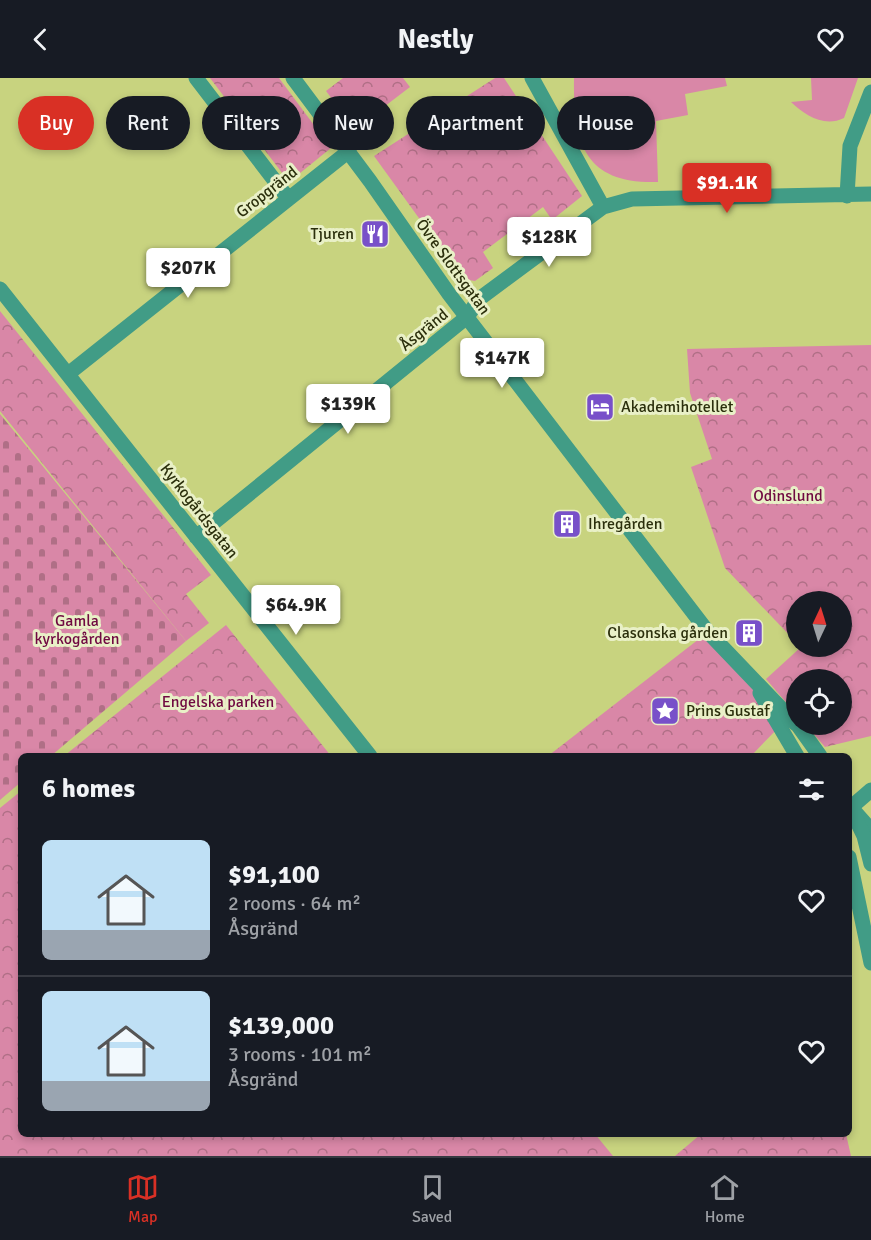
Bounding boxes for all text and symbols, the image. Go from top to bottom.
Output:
icon: back [24,23,57,56]
text: Nestly [398,23,473,56]
icon: heart [814,23,847,56]
chip: Buy [18,96,94,150]
chip: Rent [106,96,190,150]
chip: Filters [202,96,301,150]
chip: New [313,96,394,150]
chip: Apartment [406,96,545,150]
chip: House [557,96,655,150]
street label: Gropgränd [232,162,302,222]
pin: $91.1K [678,163,776,214]
text: $91.1K [696,170,758,195]
street label: Övre Slottsgatan [412,215,494,319]
pin: $128K [507,217,591,268]
restaurant icon: Tjuren [359,218,391,250]
place label: Tjuren [311,224,354,244]
text: $128K [521,224,577,249]
pin: $207K [146,248,230,299]
text: $207K [160,255,216,280]
street label: Åsgränd [396,305,452,355]
pin: $147K [460,338,544,389]
text: $147K [474,345,530,370]
pin: $139K [306,384,390,435]
text: $139K [320,391,376,416]
hotel icon: Akademihotellet [584,391,616,423]
place label: Akademihotellet [621,397,734,417]
street label: Kyrkogårdsgatan [156,459,242,563]
park label: Odinslund [753,486,823,506]
building icon: Ihregården [551,508,583,540]
place label: Ihregården [588,514,663,534]
pin: $64.9K [247,585,345,636]
north arrow [786,591,852,657]
map controls [786,591,852,735]
text: $64.9K [265,592,327,617]
park label: Gamla kyrkogården [35,611,119,649]
building icon: Clasonska gården [733,617,765,649]
place label: Clasonska gården [607,623,728,643]
button: locate [786,669,852,735]
park label: Engelska parken [162,692,274,712]
place icon: Prins Gustaf [649,695,681,727]
place label: Prins Gustaf [686,701,770,721]
text: 6 homes [42,773,135,805]
icon: filters [795,773,828,806]
text: $91,100 [228,859,320,891]
icon: home [90,864,162,936]
icon: heart [795,884,828,917]
text: 2 rooms · 64 m² [228,891,361,916]
text: Åsgränd [228,916,298,941]
text: $139,000 [228,1010,334,1042]
icon: home [90,1015,162,1087]
icon: heart [795,1035,828,1068]
text: 3 rooms · 101 m² [228,1042,372,1067]
text: Åsgränd [228,1067,298,1092]
tab: Map [126,1171,159,1227]
tab: Saved [412,1171,452,1227]
tab: Home [705,1171,745,1227]

